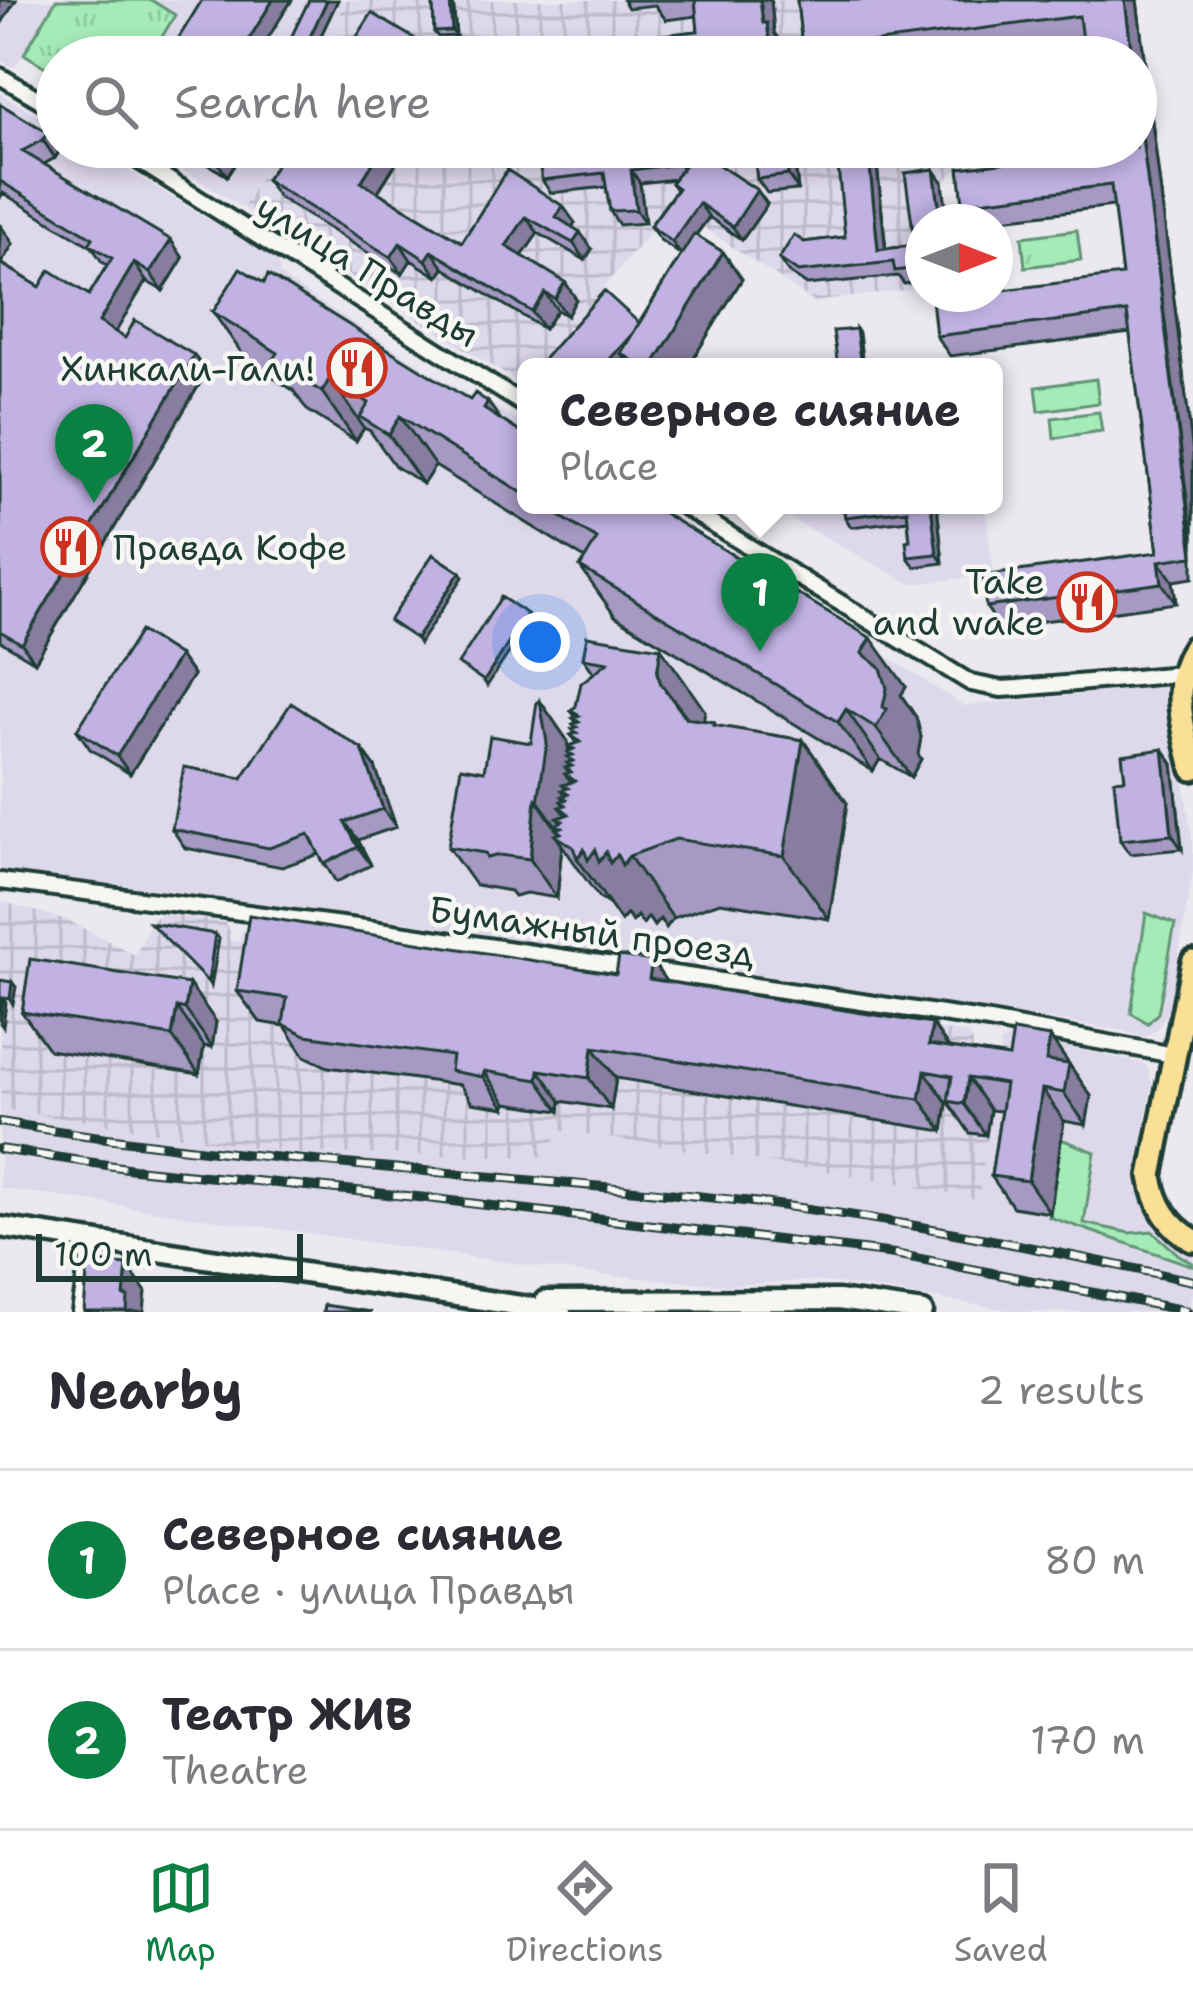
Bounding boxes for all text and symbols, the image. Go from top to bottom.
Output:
search box [36,36,1157,168]
icon: search [78,69,144,135]
text: Search here [174,72,431,132]
street label: улица Правды [247,182,489,359]
north arrow [905,204,1013,312]
restaurant icon: Хинкали-Гали! [326,337,388,399]
place label: Хинкали-Гали! [60,344,315,393]
popup [517,358,1003,514]
text: Северное сияние [559,380,961,440]
pin: 2 [55,404,133,503]
text: Place [559,440,659,492]
restaurant icon: Правда Кофе [40,516,102,578]
place label: Правда Кофе [113,523,347,572]
pin: 1 [721,553,799,652]
place label: Take and wake [873,557,1045,647]
restaurant icon: Take and wake [1056,571,1118,633]
your location [510,612,570,672]
street label: Бумажный проезд [426,884,758,979]
scale bar [36,1228,303,1281]
text: 100 m [54,1232,153,1277]
text: Nearby [48,1356,243,1424]
text: 2 results [978,1364,1145,1416]
text: Северное сияние [162,1504,563,1564]
text: 1 [78,1534,96,1586]
text: 80 m [1044,1534,1145,1586]
text: Place · улица Правды [162,1564,575,1616]
text: Театр ЖИВ [162,1684,413,1744]
text: 2 [73,1714,101,1766]
text: 170 m [1030,1714,1145,1766]
text: Theatre [162,1744,309,1796]
tab: Map [145,1855,216,1972]
tab: Directions [506,1855,664,1972]
tab: Saved [954,1855,1048,1972]

